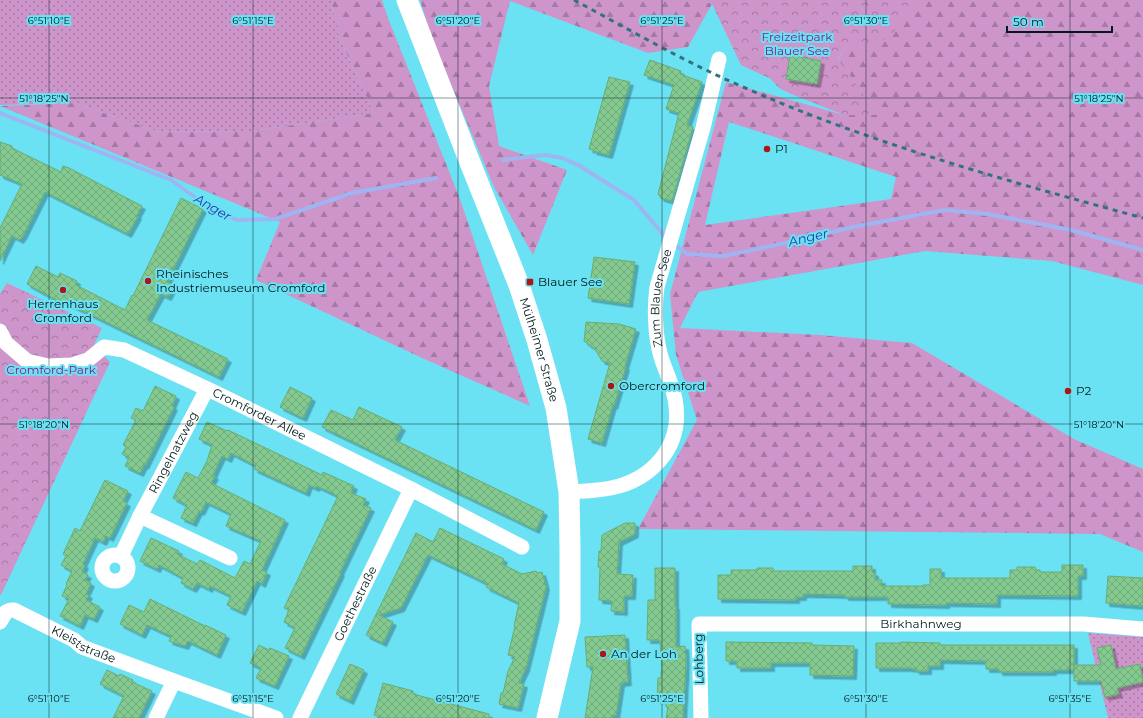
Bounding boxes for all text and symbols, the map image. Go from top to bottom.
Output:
scale bar [1007,8,1112,34]
text: 6°51'10"E [28,14,71,27]
text: 6°51'15"E [232,14,274,27]
text: 6°51'20"E [436,14,481,27]
text: 6°51'25"E [640,14,684,27]
text: 6°51'30"E [844,14,888,27]
text: 50 m [1013,14,1044,29]
park label: Freizeitpark Blauer See [762,29,833,58]
text: 51°18'25"N [19,92,69,105]
text: 51°18'25"N [1074,92,1124,105]
place label: P1 [775,141,788,156]
marker: P1 [762,144,772,154]
water label: Anger [191,190,235,224]
water label: Anger [786,225,830,250]
street label: Zum Blauen See [647,247,675,349]
place label: Rheinisches Industriemuseum Cromford [156,266,325,295]
place label: Blauer See [538,274,603,289]
marker: Rheinisches Industriemuseum Cromford [143,276,153,286]
marker: Blauer See [525,277,535,287]
marker: Herrenhaus Cromford [58,285,68,295]
street label: Mülheimer Straße [517,295,562,404]
place label: Herrenhaus Cromford [28,296,99,325]
park label: Cromford-Park [6,362,97,377]
place label: Obercromford [619,378,705,393]
marker: Obercromford [606,381,616,391]
place label: P2 [1076,383,1092,398]
street label: Cromforder Allee [210,384,309,443]
marker: P2 [1063,386,1073,396]
street label: Ringelnatzweg [145,409,201,496]
text: 51°18'20"N [19,418,69,431]
text: 51°18'20"N [1074,418,1124,431]
street label: Goethestraße [330,563,380,644]
street label: Birkhahnweg [880,616,962,631]
street label: Kleiststraße [49,622,118,666]
street label: Lohberg [691,633,706,685]
place label: An der Loh [611,646,677,661]
marker: An der Loh [598,649,608,659]
text: 6°51'10"E [28,692,71,705]
text: 6°51'15"E [232,692,274,705]
text: 6°51'20"E [436,692,481,705]
text: 6°51'25"E [640,692,684,705]
text: 6°51'30"E [844,692,888,705]
text: 6°51'35"E [1048,692,1092,705]

